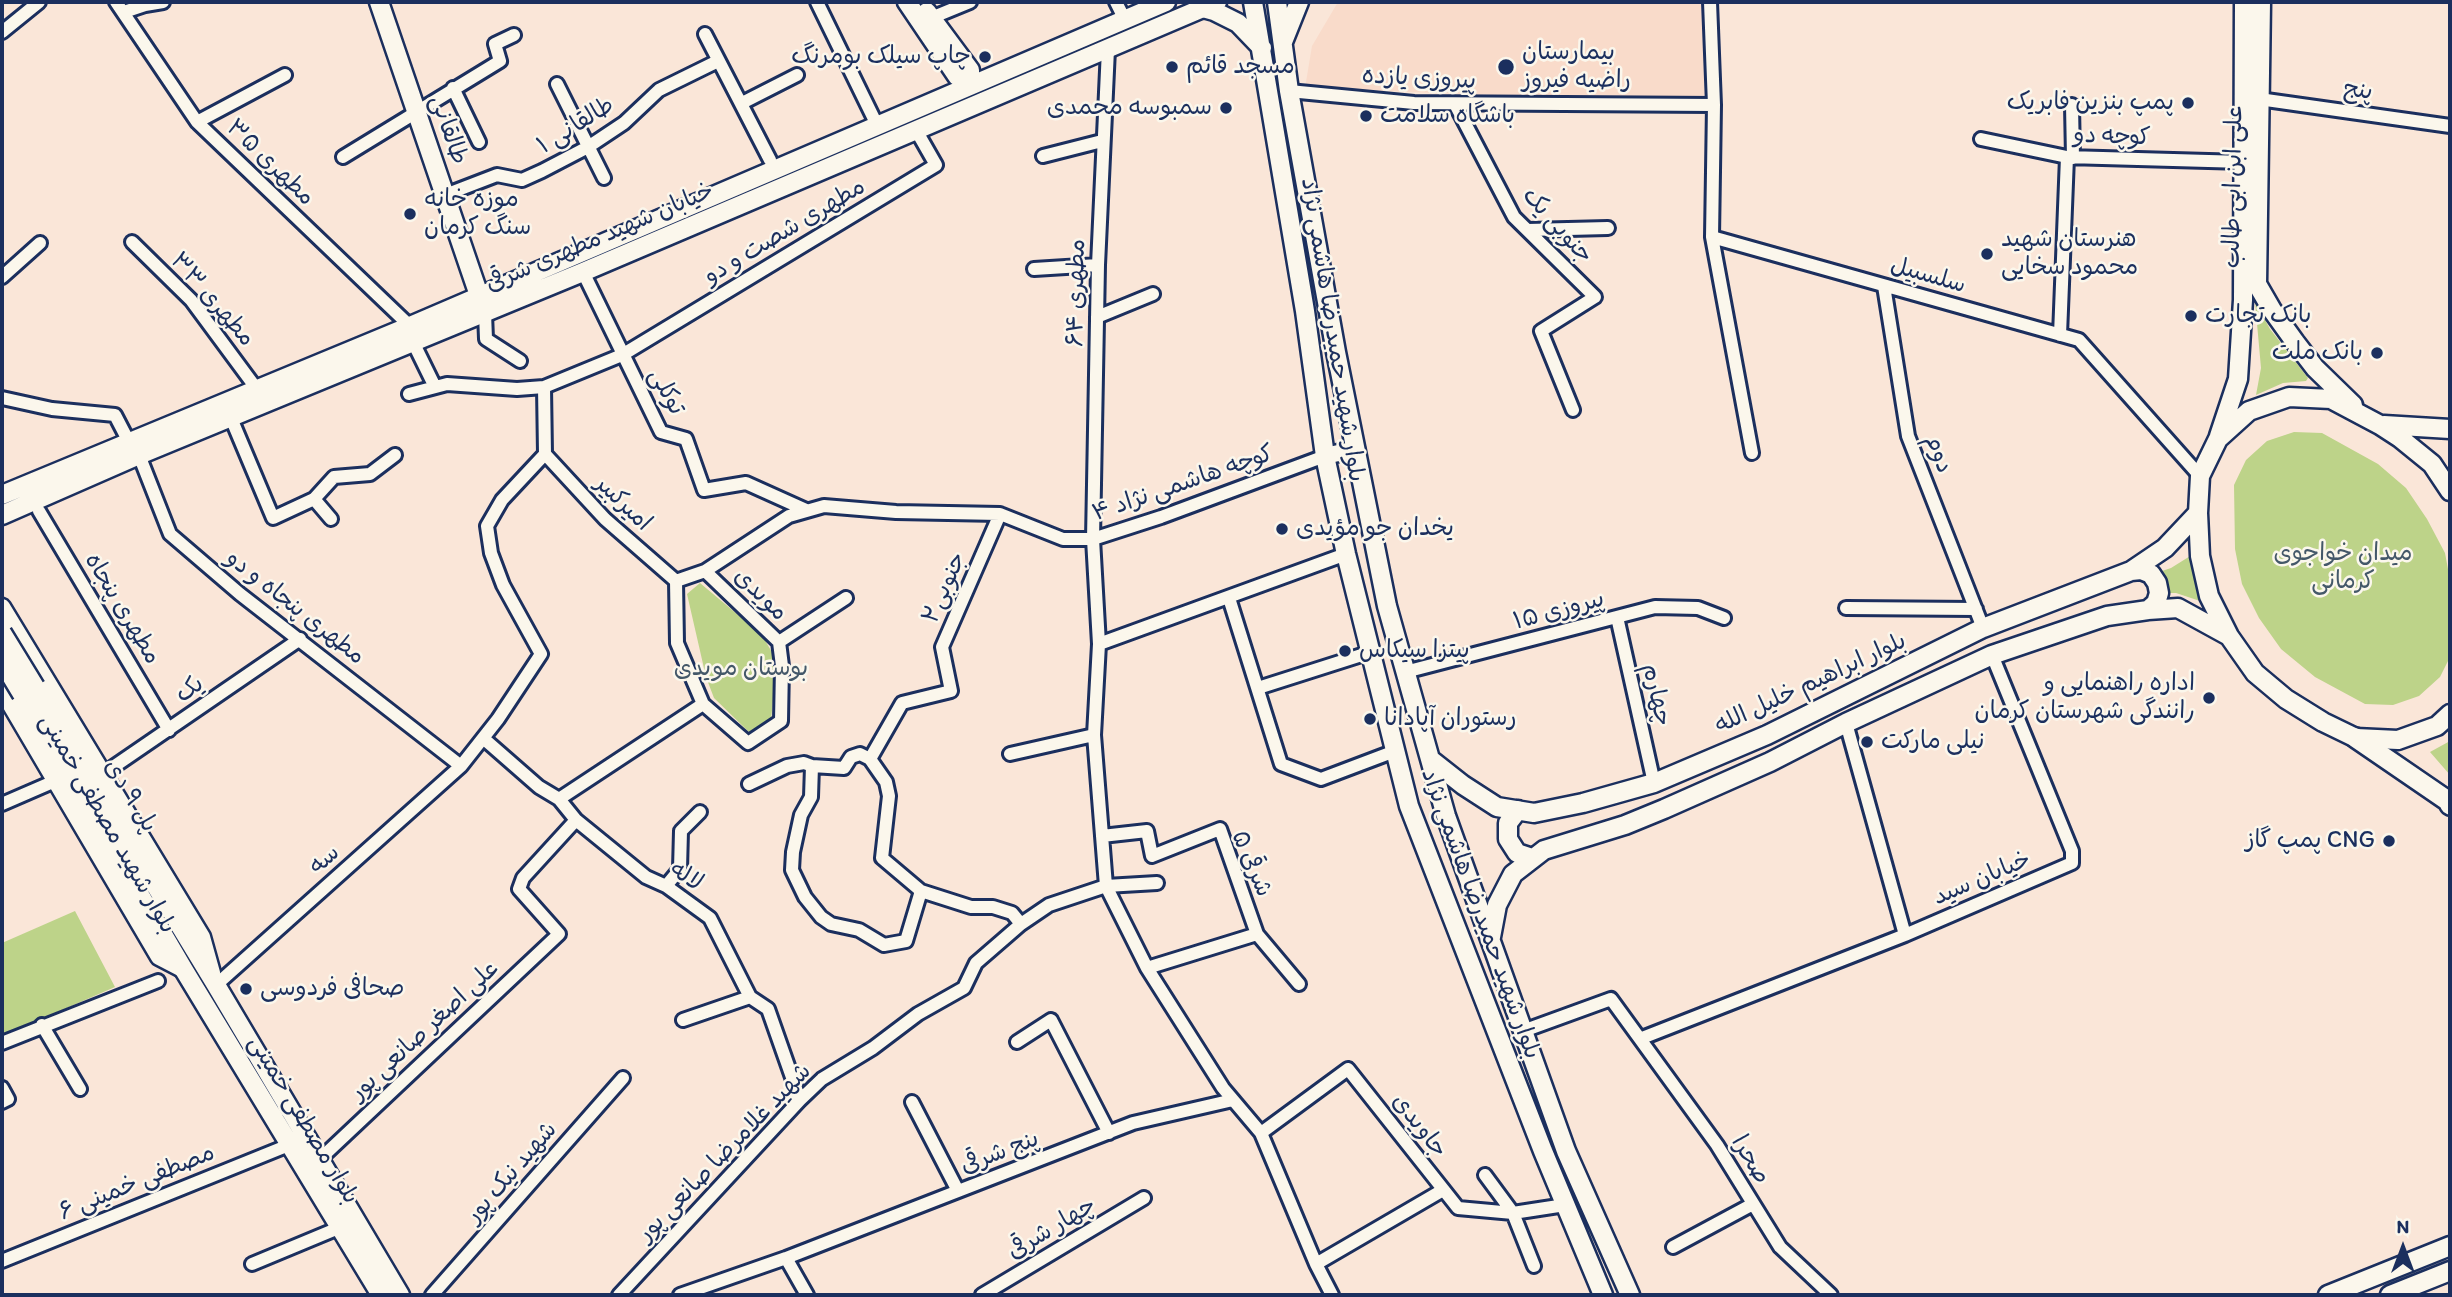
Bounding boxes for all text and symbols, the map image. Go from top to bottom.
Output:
place label: بیمارستان راضیه فیروز [1522,39,1631,95]
place label: چاپ سیلک بومرنگ [791,43,971,71]
marker: چاپ سیلک بومرنگ [977,49,993,65]
place label: مسجد قائم [1186,53,1295,81]
marker: بیمارستان راضیه فیروز [1496,57,1516,77]
marker: مسجد قائم [1164,59,1180,75]
street label: پیروزی یازده [1361,62,1477,96]
street label: پنج [2342,75,2374,107]
place label: پمپ بنزین فابریک [2007,89,2174,117]
street label: طالقانی ۱ [532,91,620,161]
street label: طالقانی [423,92,473,168]
place label: سمبوسه محمدی [1047,94,1212,122]
marker: پمپ بنزین فابریک [2180,95,2196,111]
marker: سمبوسه محمدی [1218,100,1234,116]
place label: باشگاه سلامت [1380,102,1515,130]
street label: علی ابن ابی طالب [2218,105,2250,269]
marker: باشگاه سلامت [1358,108,1374,124]
street label: مطهری ۳۵ [220,114,320,212]
street label: کوچه دو [2073,121,2151,153]
street label: مطهری شصت و دو [699,173,871,291]
street label: بلوار شهید حمیدرضا هاشمی نژاد [1294,176,1370,484]
street label: خیابان شهید مطهری شرقی [482,177,718,299]
street label: جنوبی یک [1515,182,1599,270]
place label: موزه خانه سنگ کرمان [424,186,531,242]
marker: موزه خانه سنگ کرمان [402,206,418,222]
place label: هنرستان شهید محمود سخایی [2001,226,2138,282]
street label: مطهری ۶۴ [1062,239,1092,347]
marker: هنرستان شهید محمود سخایی [1979,246,1995,262]
street label: مطهری ۳۳ [163,247,261,353]
street label: سلسبیل [1887,252,1969,300]
place label: بانک تجارت [2205,302,2311,330]
marker: بانک تجارت [2183,308,2199,324]
place label: بانک ملت [2272,339,2363,367]
marker: بانک ملت [2369,345,2385,361]
street label: توکلی [642,364,690,420]
street label: دوم [1918,431,1958,477]
street label: کوچه هاشمی نژاد ۴ [1089,440,1277,528]
street label: امیرکبیر [589,470,657,538]
place label: یخدان جو مؤیدی [1296,515,1454,543]
marker: یخدان جو مؤیدی [1274,521,1290,537]
park label: میدان خواجوی کرمانی [2273,540,2413,596]
street label: مطهری پنجاه و دو [220,545,370,671]
street label: مطهری پنجاه [78,548,166,670]
street label: جنوبی۲ [917,548,973,628]
street label: مویدی [727,563,793,627]
street label: پیروزی ۱۵ [1510,585,1608,637]
street label: بلوار ابراهیم خلیل الله [1711,627,1911,741]
place label: پیتزا سیکاس [1359,637,1470,665]
marker: پیتزا سیکاس [1337,643,1353,659]
park label: بوستان مویدی [674,655,808,683]
street label: چهارم [1635,661,1677,729]
street label: یک [170,670,210,710]
place label: اداره راهنمایی و رانندگی شهرستان کرمان [1975,670,2195,726]
marker: اداره راهنمایی و رانندگی شهرستان کرمان [2201,690,2217,706]
place label: رستوران آپادانا [1384,705,1517,733]
street label: بلوار شهید مصطفی خمینی [32,709,182,939]
marker: رستوران آپادانا [1362,711,1378,727]
place label: نیلی مارکت [1881,728,1985,756]
marker: نیلی مارکت [1859,734,1875,750]
street label: پل ۹ دی [97,754,163,838]
street label: بلوار شهید حمیدرضا هاشمی نژاد [1414,765,1546,1063]
street label: ۵ شرقی [1224,827,1278,901]
place label: پمپ گاز CNG [2245,827,2375,855]
marker: پمپ گاز CNG [2381,833,2397,849]
street label: سه [304,839,346,881]
street label: خیابان سید [1929,845,2035,913]
street label: لاله [664,856,708,898]
street label: علی اصغر صانعی پور [345,955,505,1107]
place label: صحافی فردوسی [260,975,405,1003]
marker: صحافی فردوسی [238,981,254,997]
street label: بلوار مصطفی خمینی [241,1030,365,1210]
street label: شهید غلامرضا صانعی پور [632,1058,818,1248]
street label: جاویدی [1385,1088,1453,1164]
street label: شهید نیک پور [460,1116,564,1230]
street label: پنج شرقی [957,1125,1043,1181]
street label: صحرا [1724,1130,1776,1190]
street label: مصطفی خمینی ۶ [55,1139,219,1227]
street label: چهار شرقی [1002,1191,1102,1267]
north arrow [2368,1213,2438,1283]
text: N [2397,1215,2409,1238]

